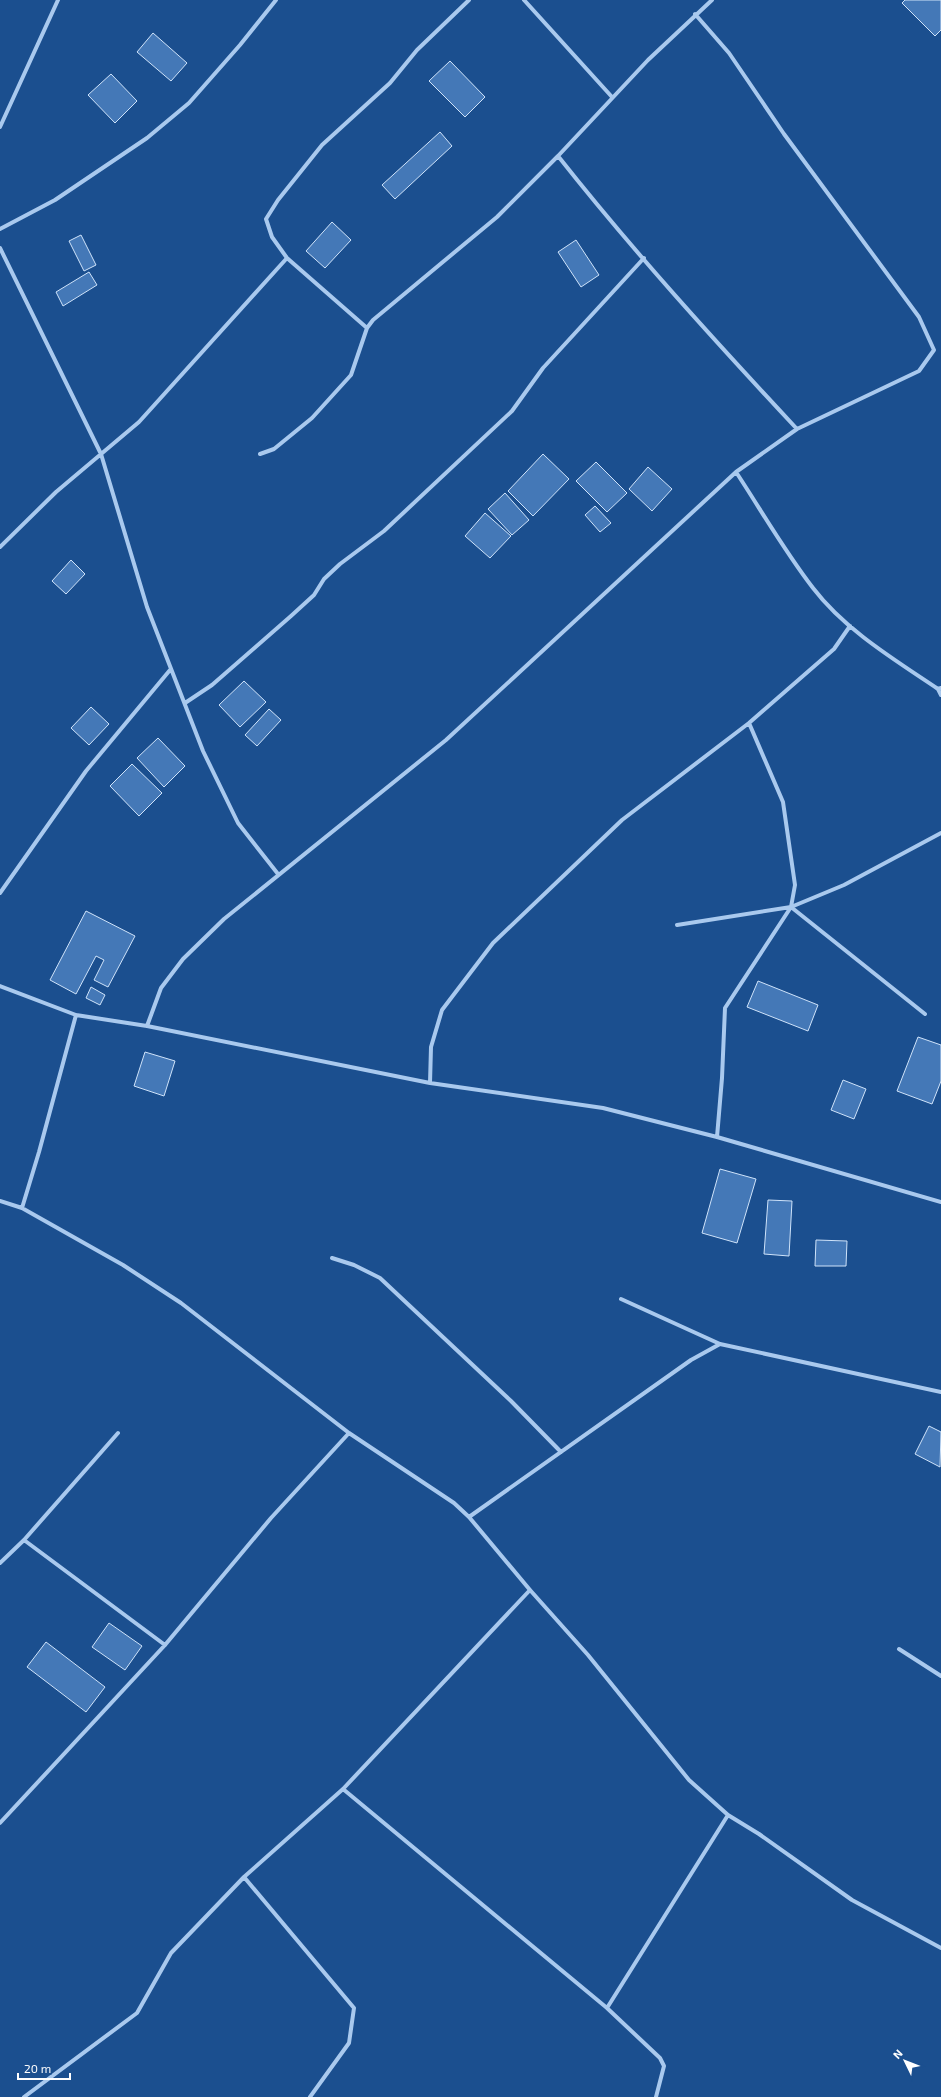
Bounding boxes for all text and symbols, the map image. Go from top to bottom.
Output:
north arrow [885,2041,925,2081]
text: N [890,2046,905,2061]
scale bar [18,2055,70,2081]
text: 20 m [24,2061,51,2075]

